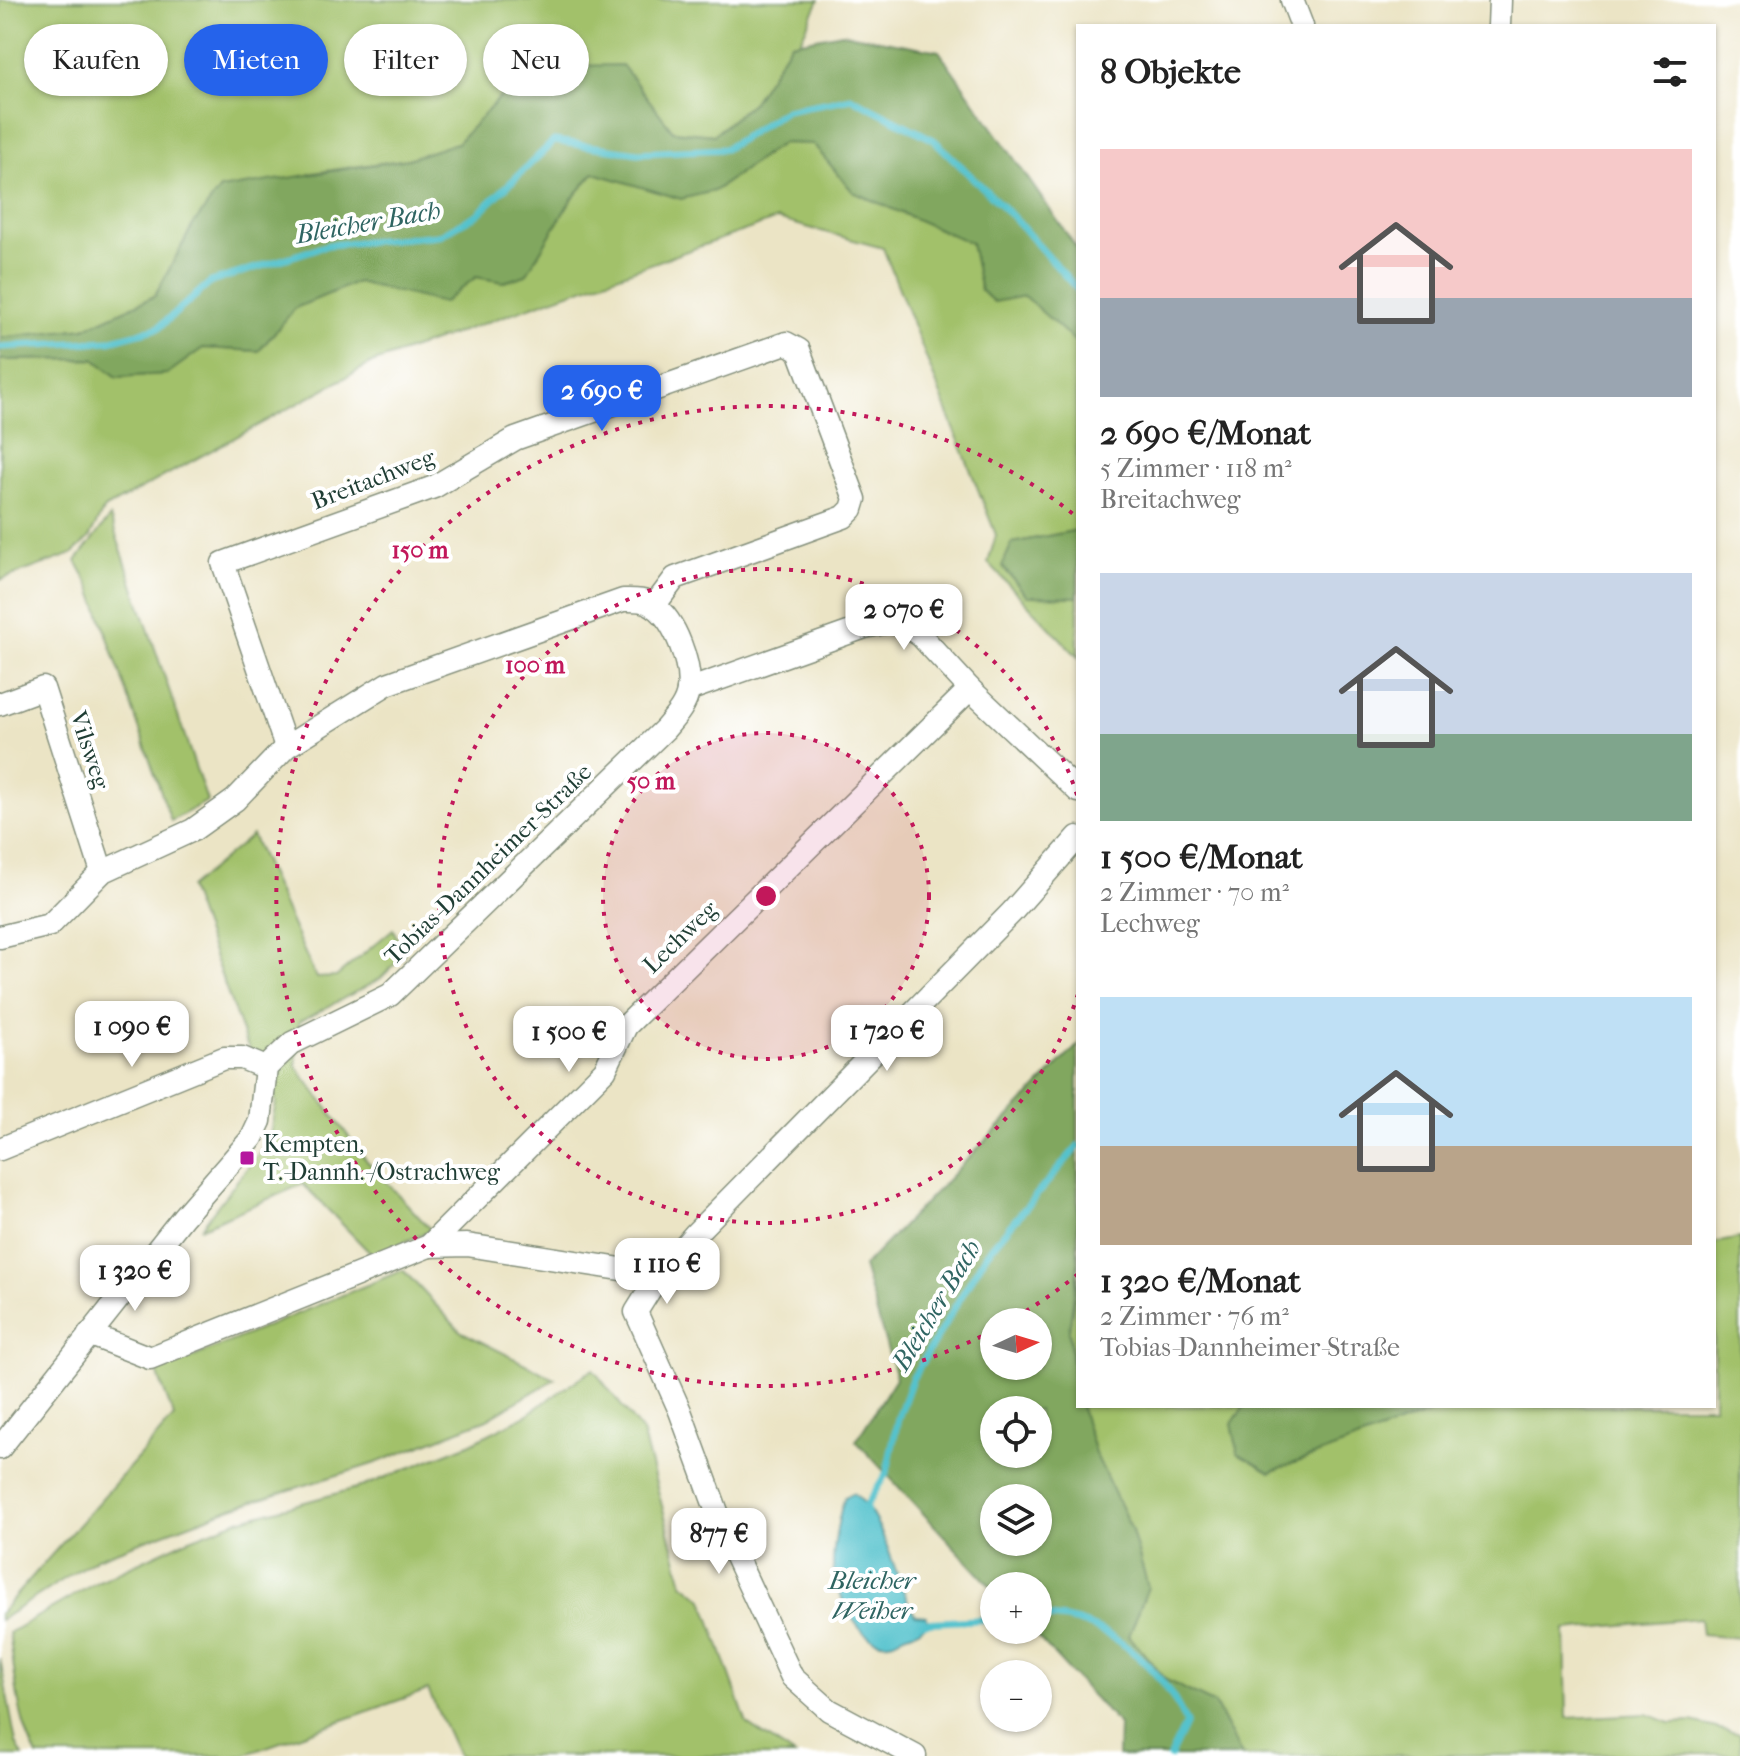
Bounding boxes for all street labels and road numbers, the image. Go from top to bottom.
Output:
street label: Breitachweg [307,442,440,515]
street label: Vilsweg [64,707,116,794]
street label: Tobias-Dannheimer-Straße [379,758,597,970]
street label: Lechweg [637,894,724,979]

